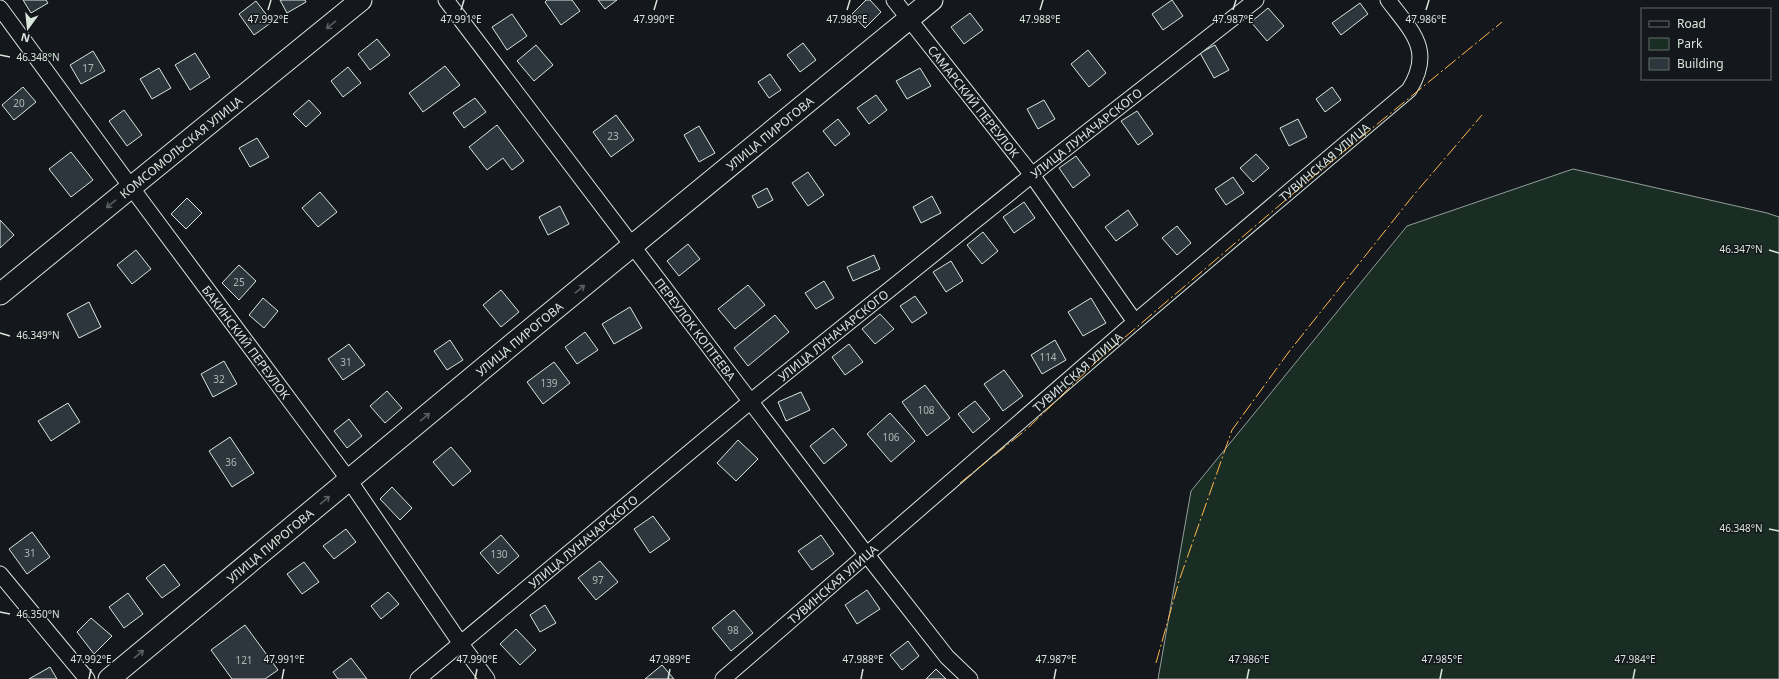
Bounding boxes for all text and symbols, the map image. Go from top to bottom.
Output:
north arrow [8,8,48,48]
legend [1641,8,1771,80]
text: 47.992°E [247,12,289,26]
text: 47.991°E [440,12,482,26]
text: 47.990°E [633,12,675,26]
text: 47.989°E [826,12,868,26]
text: 47.988°E [1019,12,1061,26]
text: 47.987°E [1212,12,1254,26]
text: 47.986°E [1405,12,1447,26]
text: Road [1677,15,1706,32]
one-way arrow [326,20,336,29]
text: N [19,30,32,47]
text: Park [1677,35,1703,52]
street label: САМАРСКИЙ ПЕРЕУЛОК [924,42,1024,161]
text: 46.348°N [16,50,60,64]
text: Building [1677,55,1724,72]
house number: 17 [82,61,94,75]
street label: УЛИЦА ЛУНАЧАРСКОГО [1027,84,1145,182]
street label: КОМСОМОЛЬСКАЯ УЛИЦА [116,92,246,202]
street label: УЛИЦА ПИРОГОВА [722,92,817,174]
house number: 20 [13,96,25,110]
street label: ТУВИНСКАЯ УЛИЦА [1275,118,1373,205]
house number: 23 [607,129,619,143]
one-way arrow [105,200,116,208]
text: 46.347°N [1719,242,1763,256]
street label: ПЕРЕУЛОК КОПТЕЕВА [651,274,740,384]
house number: 25 [233,275,245,289]
street label: БАКИНСКИЙ ПЕРЕУЛОК [198,282,295,403]
one-way arrow [574,285,585,294]
street label: УЛИЦА ЛУНАЧАРСКОГО [774,285,892,385]
street label: УЛИЦА ПИРОГОВА [472,297,567,380]
text: 46.349°N [16,328,60,342]
street label: ТУВИНСКАЯ УЛИЦА [1029,328,1126,416]
house number: 114 [1039,350,1057,364]
house number: 31 [340,355,352,369]
house number: 32 [213,372,225,386]
house number: 139 [540,376,558,390]
house number: 108 [917,403,935,417]
one-way arrow [420,412,431,421]
house number: 106 [882,430,900,444]
house number: 36 [225,455,237,469]
street label: УЛИЦА ЛУНАЧАРСКОГО [525,491,641,592]
one-way arrow [320,495,331,504]
street label: УЛИЦА ПИРОГОВА [223,504,317,587]
text: 46.348°N [1719,521,1763,535]
street label: ТУВИНСКАЯ УЛИЦА [784,540,881,628]
house number: 31 [24,546,36,560]
house number: 130 [490,547,508,561]
house number: 97 [592,573,604,587]
text: 46.350°N [16,607,60,621]
house number: 98 [727,623,739,637]
one-way arrow [134,650,144,659]
text: 47.992°E [70,652,112,666]
text: 47.991°E [263,652,305,666]
text: 47.990°E [456,652,498,666]
text: 47.989°E [649,652,691,666]
text: 47.988°E [842,652,884,666]
text: 47.987°E [1035,652,1077,666]
text: 47.986°E [1228,652,1270,666]
text: 47.985°E [1421,652,1463,666]
text: 47.984°E [1614,652,1656,666]
house number: 121 [235,653,253,667]

